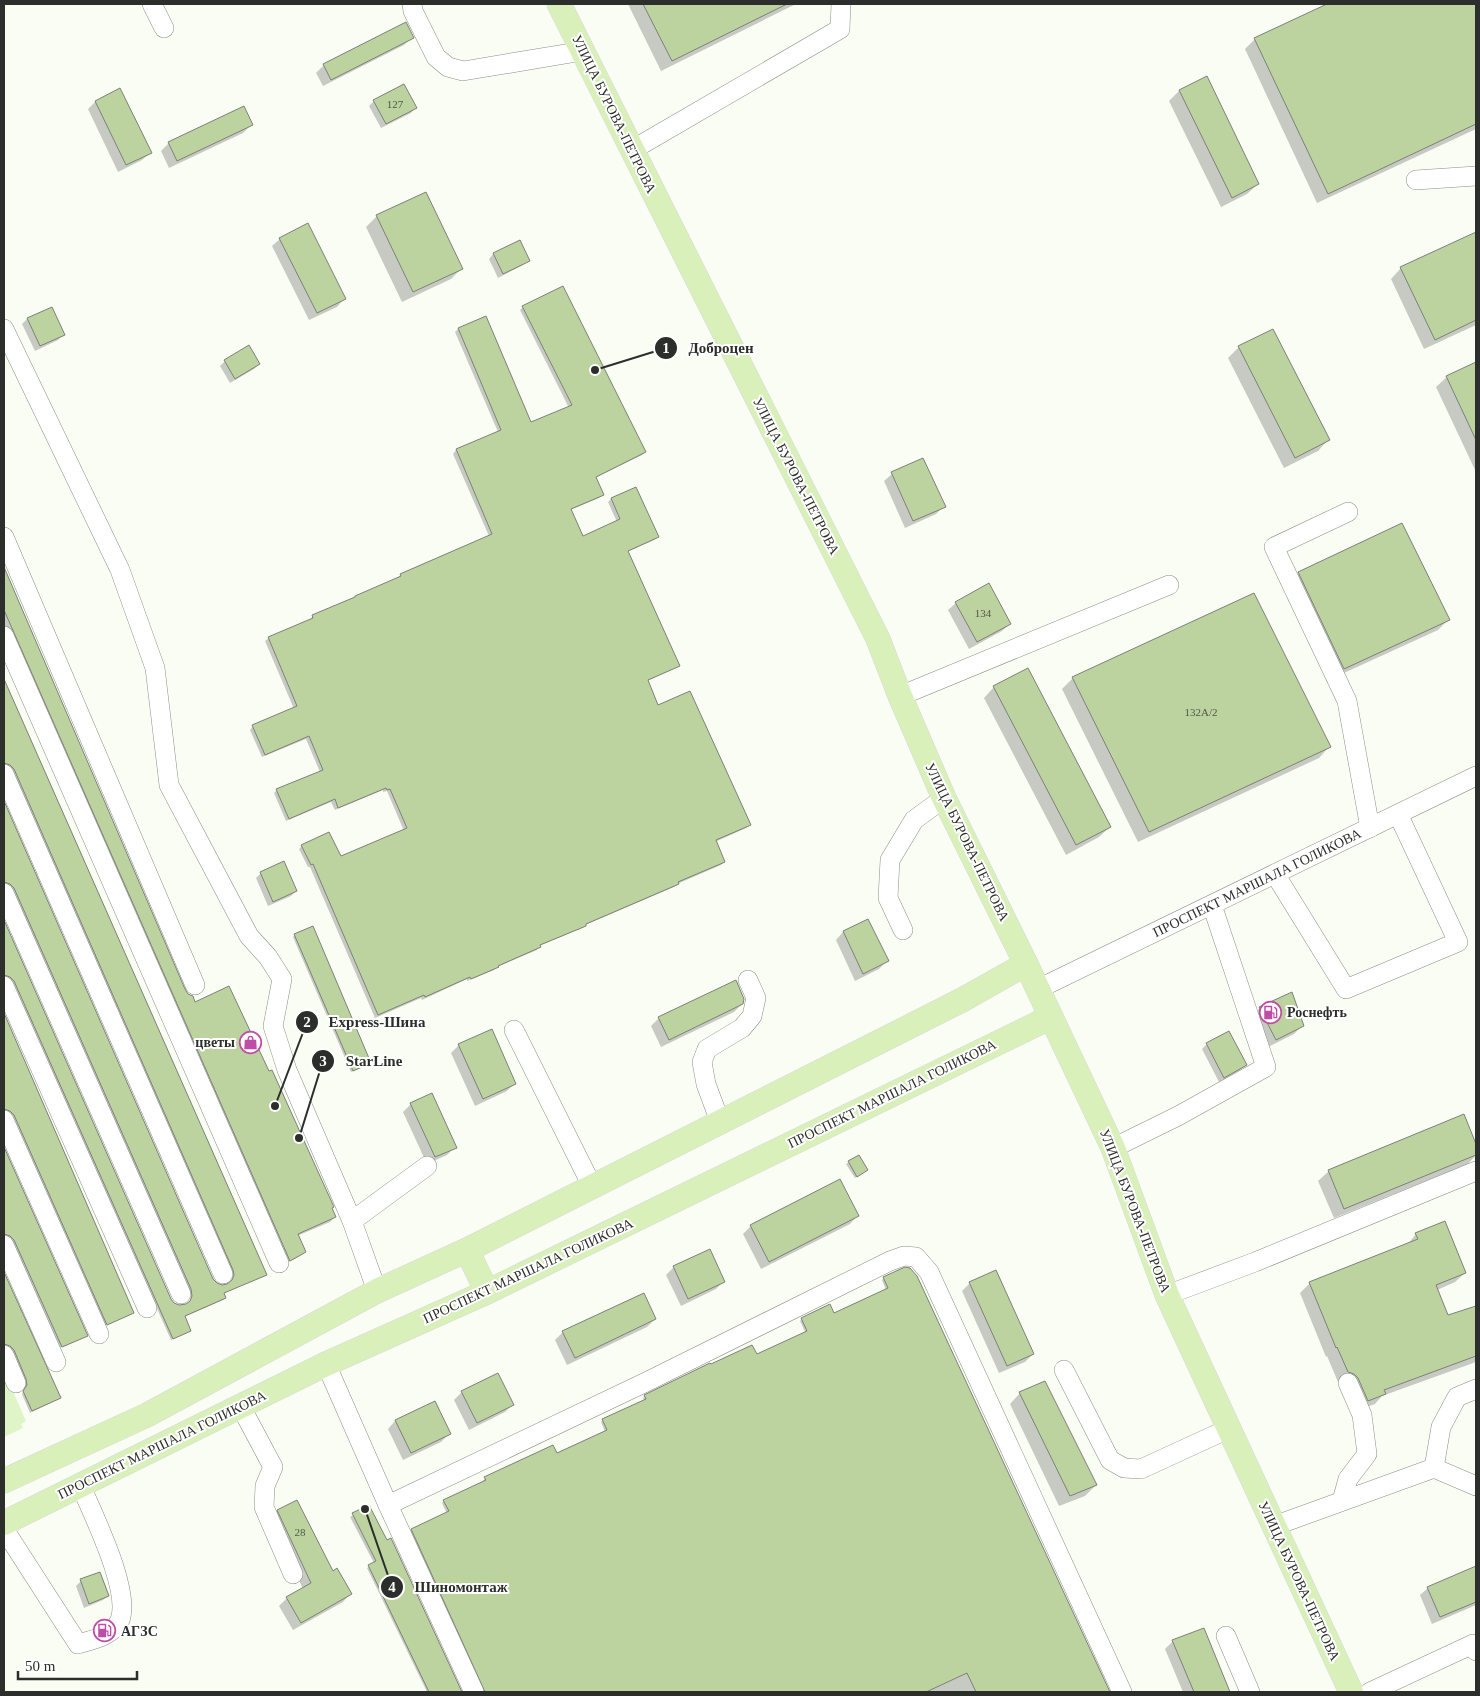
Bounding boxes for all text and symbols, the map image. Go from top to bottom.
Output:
street label: УЛИЦА БУРОВА-ПЕТРОВА [569,32,659,196]
house number: 127 [387,98,404,110]
callout: Доброцен [654,333,764,363]
text: 1 [662,340,670,356]
text: Доброцен [688,340,754,356]
street label: УЛИЦА БУРОВА-ПЕТРОВА [750,395,843,558]
house number: 134 [975,607,992,619]
house number: 132А/2 [1185,706,1218,718]
street label: УЛИЦА БУРОВА-ПЕТРОВА [922,760,1012,924]
street label: ПРОСПЕКТ МАРШАЛА ГОЛИКОВА [1150,825,1364,940]
fuel station icon: Роснефть [1259,1000,1283,1024]
place label: Роснефть [1287,1005,1347,1020]
callout: Express-Шина [294,1007,436,1037]
text: 2 [303,1014,311,1030]
text: Express-Шина [329,1014,426,1030]
shop icon: цветы [239,1030,263,1054]
place label: цветы [195,1035,235,1050]
street label: ПРОСПЕКТ МАРШАЛА ГОЛИКОВА [785,1036,999,1151]
callout: StarLine [310,1046,412,1076]
text: 3 [319,1053,327,1069]
text: StarLine [346,1053,403,1069]
street label: УЛИЦА БУРОВА-ПЕТРОВА [1097,1127,1174,1296]
street label: ПРОСПЕКТ МАРШАЛА ГОЛИКОВА [421,1215,636,1326]
street label: ПРОСПЕКТ МАРШАЛА ГОЛИКОВА [55,1387,269,1502]
street label: УЛИЦА БУРОВА-ПЕТРОВА [1255,1499,1343,1664]
house number: 28 [295,1526,306,1538]
callout: Шиномонтаж [379,1572,518,1602]
text: 4 [388,1579,396,1595]
text: Шиномонтаж [414,1579,508,1595]
fuel station icon: АГЗС [93,1619,117,1643]
place label: АГЗС [121,1624,158,1639]
scale bar [18,1648,136,1680]
text: 50 m [25,1658,56,1674]

